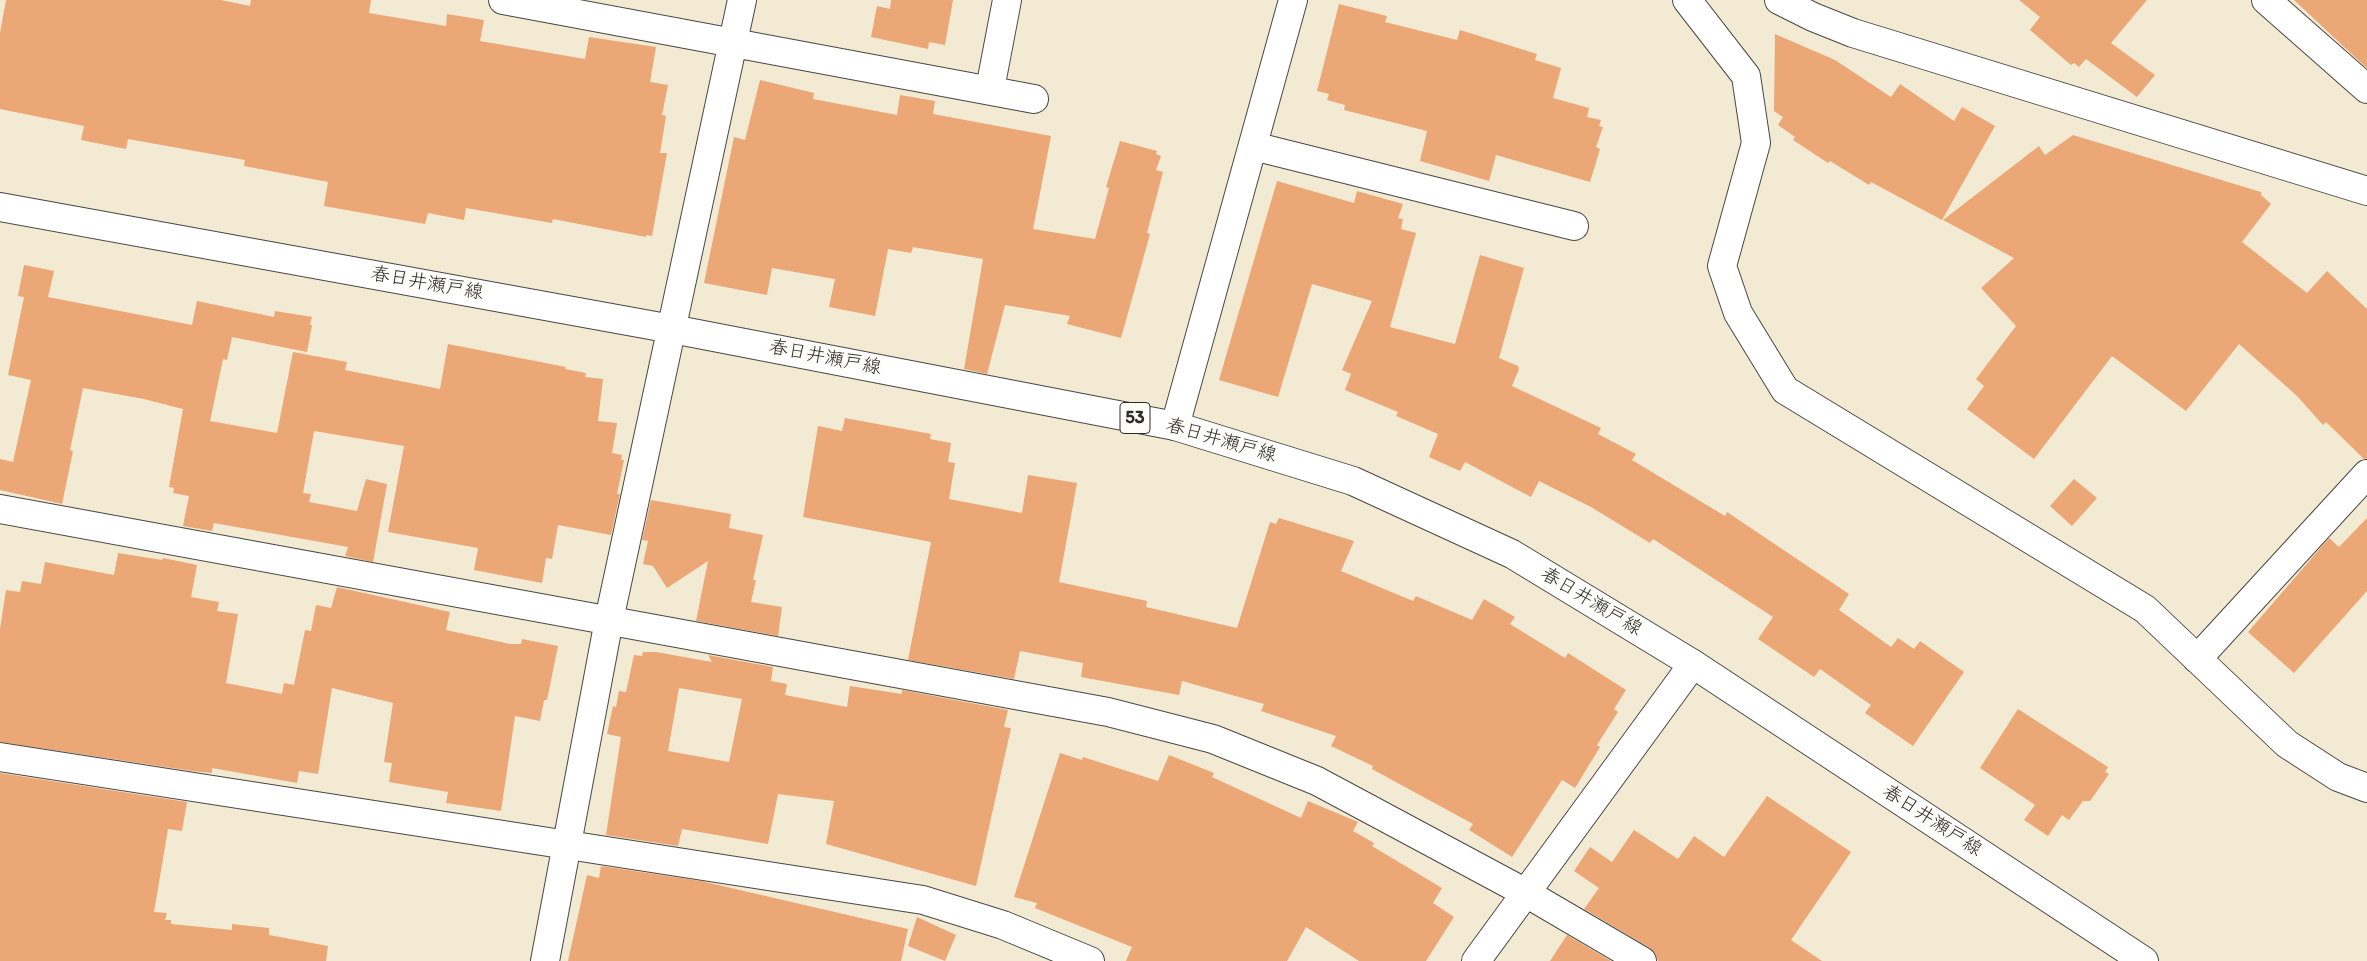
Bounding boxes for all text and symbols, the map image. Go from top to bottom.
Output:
street label: 春日井瀬戸線 [369,263,485,305]
street label: 春日井瀬戸線 [767,336,883,380]
road number: 53 [1120,402,1150,433]
street label: 春日井瀬戸線 [1163,414,1279,468]
street label: 春日井瀬戸線 [1536,563,1646,641]
street label: 春日井瀬戸線 [1878,780,1986,862]

